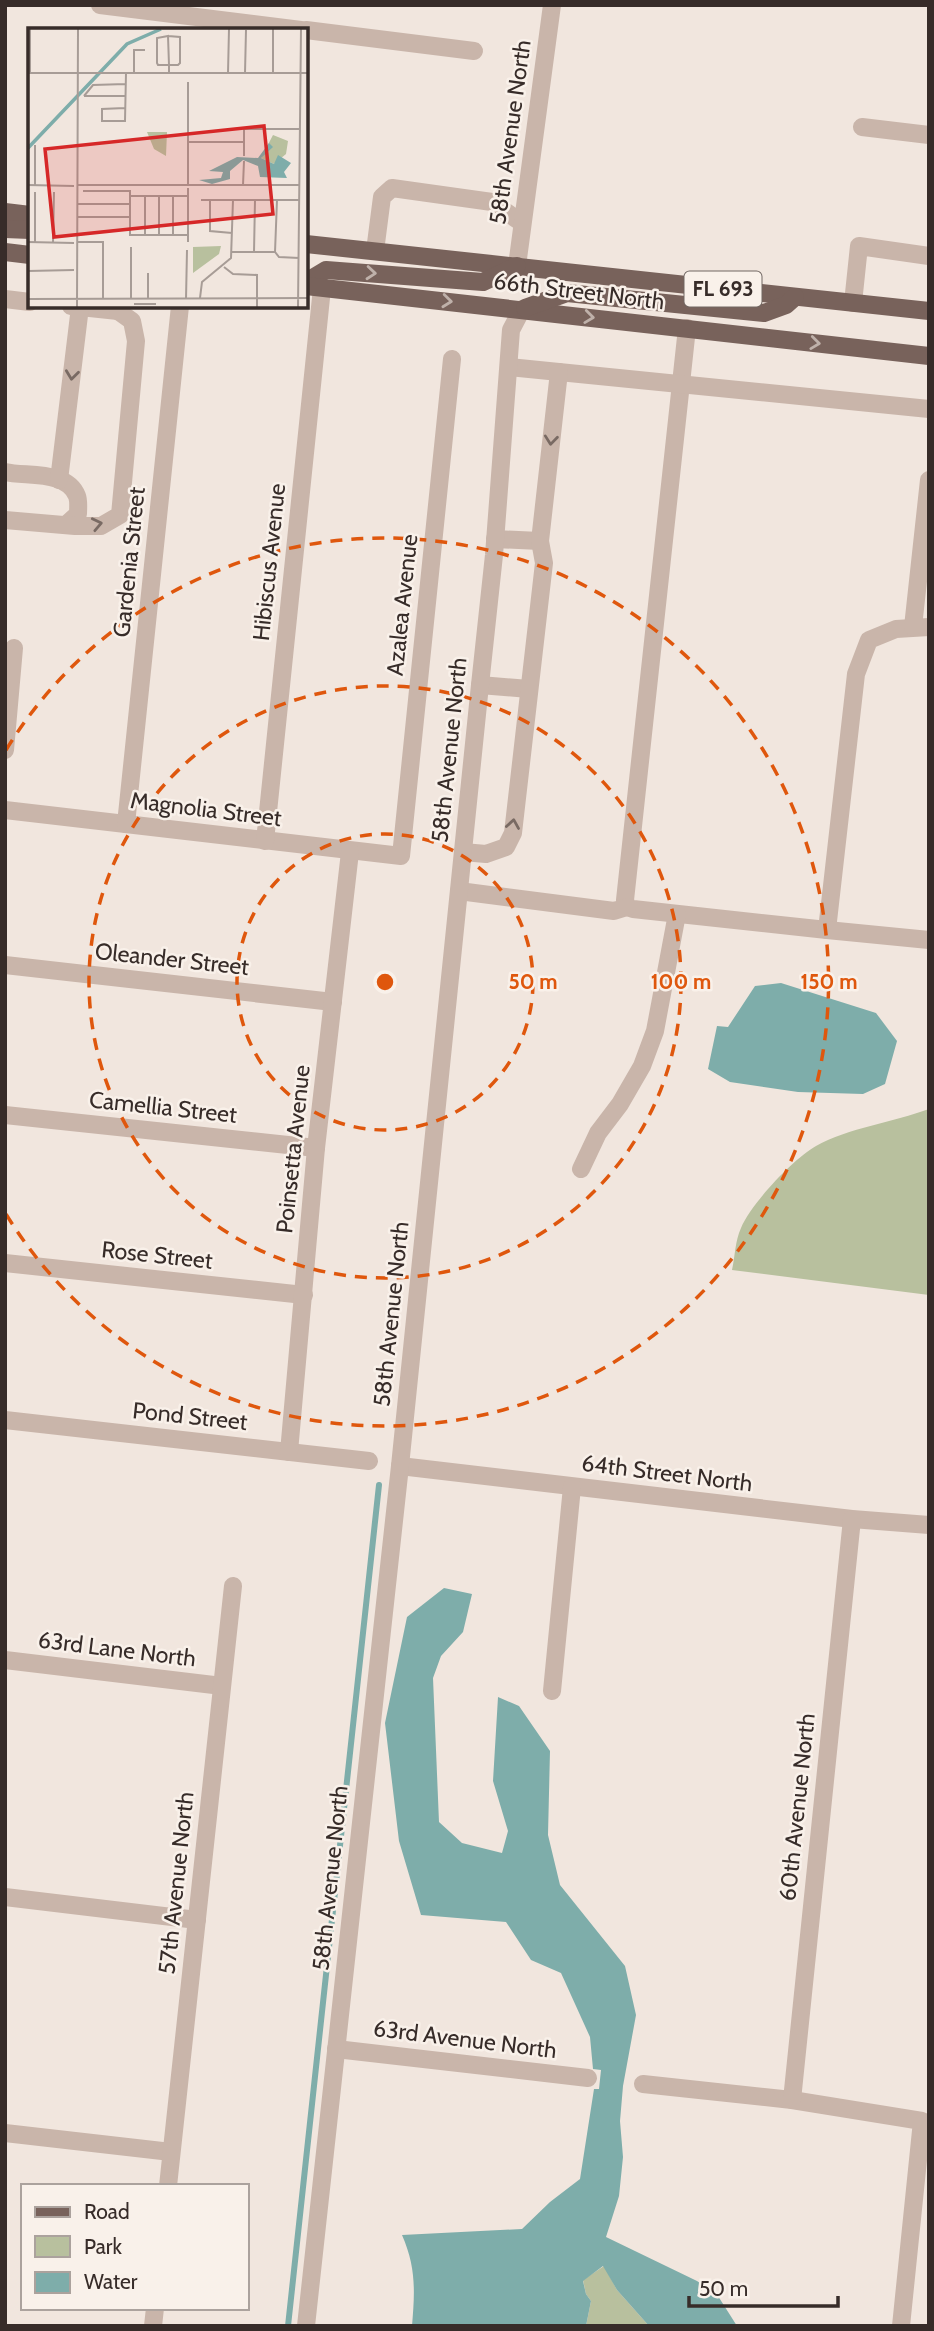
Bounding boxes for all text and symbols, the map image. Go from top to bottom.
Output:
inset map [28,28,308,308]
street label: 58th Avenue North [483,38,537,226]
one-way arrow [366,265,377,280]
street label: 66th Street North [492,267,666,315]
road number: FL 693 [684,272,762,306]
one-way arrow [442,293,453,308]
one-way arrow [584,309,595,324]
one-way arrow [809,336,821,351]
one-way arrow [64,369,79,381]
one-way arrow [544,434,559,446]
street label: Hibiscus Avenue [247,482,291,642]
street label: Gardenia Street [107,485,151,639]
one-way arrow [91,517,103,532]
street label: Azalea Avenue [381,533,423,677]
street label: 58th Avenue North [425,656,473,844]
street label: Magnolia Street [129,786,283,832]
one-way arrow [505,818,520,830]
street label: Oleander Street [94,937,251,981]
text: 50 m [508,969,558,994]
text: 100 m [651,969,711,994]
text: 150 m [801,969,857,994]
centre of rings [373,970,397,994]
street label: Poinsetta Avenue [270,1063,316,1235]
street label: Camellia Street [88,1085,238,1129]
street label: 58th Avenue North [367,1220,415,1408]
street label: Rose Street [100,1235,214,1275]
street label: Pond Street [131,1396,249,1436]
street label: 64th Street North [580,1449,754,1497]
street label: 63rd Lane North [36,1625,198,1673]
street label: 60th Avenue North [773,1712,821,1902]
street label: 58th Avenue North [306,1784,354,1972]
street label: 57th Avenue North [152,1790,200,1976]
street label: 63rd Avenue North [372,2014,558,2064]
legend [21,2184,248,2310]
text: Road [84,2199,130,2224]
text: Park [84,2234,122,2259]
scale bar [689,2264,838,2308]
text: Water [84,2269,138,2294]
text: 50 m [699,2276,748,2301]

